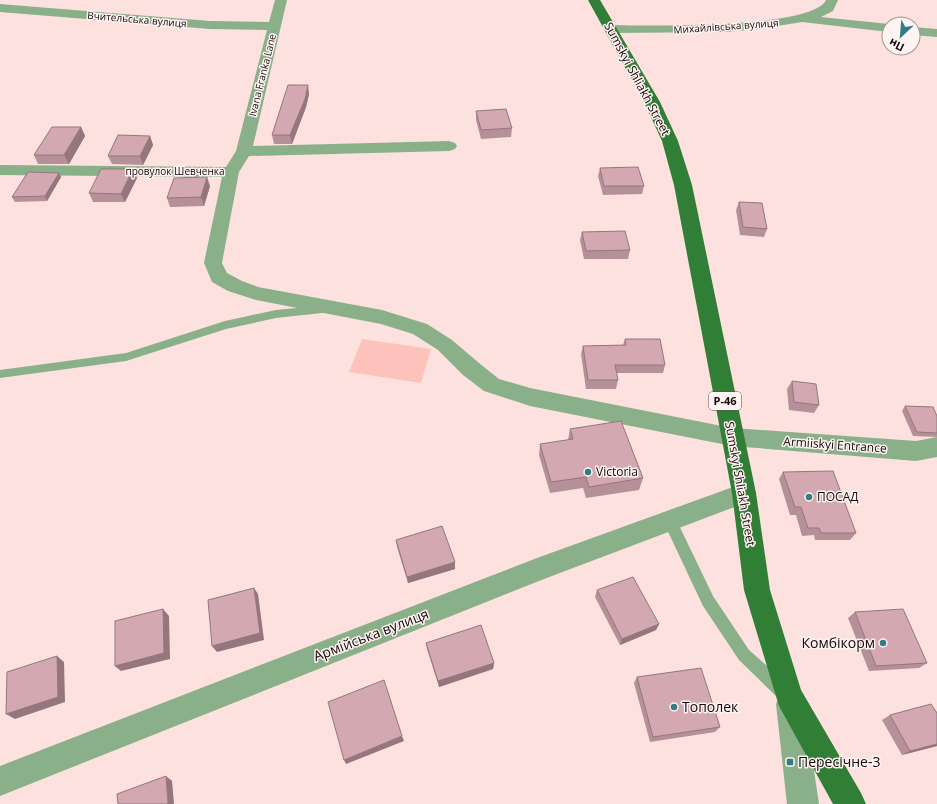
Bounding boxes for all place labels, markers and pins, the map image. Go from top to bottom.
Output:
place label: Victoria [596,463,638,480]
marker: Victoria [583,467,593,477]
place label: ПОСАД [817,488,858,505]
marker: ПОСАД [804,492,814,502]
place label: Комбікорм [801,633,875,652]
marker: Комбікорм [878,638,888,648]
place label: Тополек [682,697,739,716]
marker: Тополек [669,702,679,712]
place label: Пересічне-3 [798,752,880,771]
marker: Пересічне-3 [785,757,795,767]

